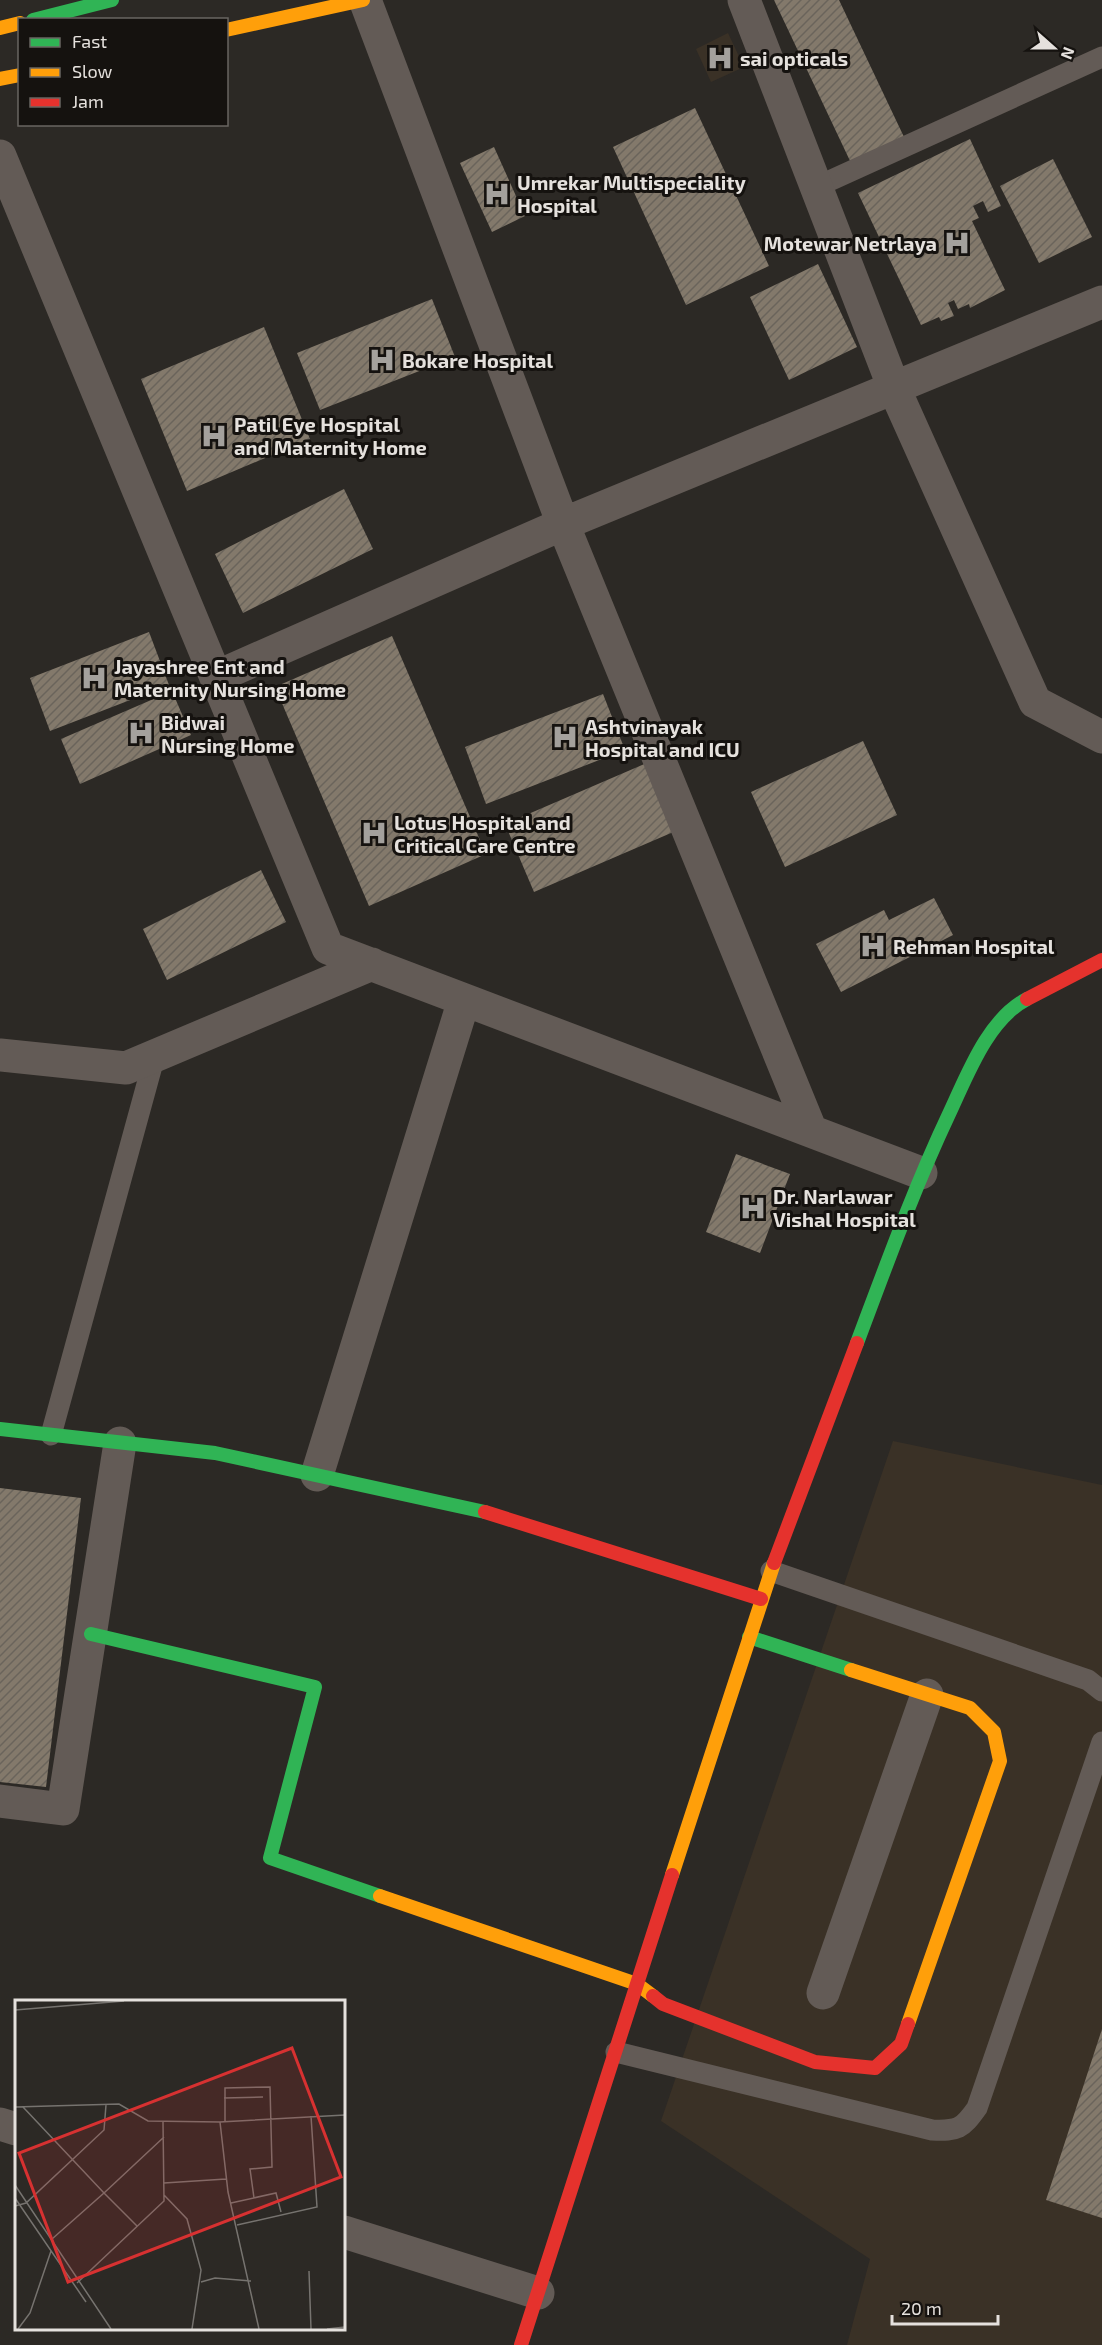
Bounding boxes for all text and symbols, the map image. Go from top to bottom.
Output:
legend [18,18,228,126]
north arrow [1024,18,1084,78]
text: Fast [72,30,107,52]
hospital icon: sai opticals [705,43,735,73]
text: N [1058,45,1079,62]
place label: sai opticals [740,46,848,70]
text: Slow [72,60,113,82]
text: Jam [72,90,104,112]
place label: Umrekar Multispeciality Hospital [517,170,746,217]
hospital icon: Umrekar Multispeciality Hospital [482,179,512,209]
hospital icon: Motewar Netrlaya [942,228,972,258]
place label: Motewar Netrlaya [764,231,937,256]
hospital icon: Bokare Hospital [367,345,397,375]
place label: Bokare Hospital [402,348,554,372]
place label: Patil Eye Hospital and Maternity Home [234,412,427,460]
hospital icon: Patil Eye Hospital and Maternity Home [199,421,229,451]
place label: Jayashree Ent and Maternity Nursing Home [114,654,346,702]
hospital icon: Jayashree Ent and Maternity Nursing Home [79,663,109,693]
place label: Bidwai Nursing Home [161,710,294,757]
place label: Ashtvinayak Hospital and ICU [585,714,740,761]
hospital icon: Bidwai Nursing Home [126,718,156,748]
hospital icon: Ashtvinayak Hospital and ICU [550,722,580,752]
place label: Lotus Hospital and Critical Care Centre [394,810,576,857]
hospital icon: Lotus Hospital and Critical Care Centre [359,818,389,848]
hospital icon: Rehman Hospital [858,931,888,961]
place label: Rehman Hospital [893,934,1055,958]
place label: Dr. Narlawar Vishal Hospital [773,1184,916,1231]
hospital icon: Dr. Narlawar Vishal Hospital [738,1193,768,1223]
inset map [15,2000,345,2330]
scale bar [892,2288,998,2326]
text: 20 m [901,2297,942,2319]

